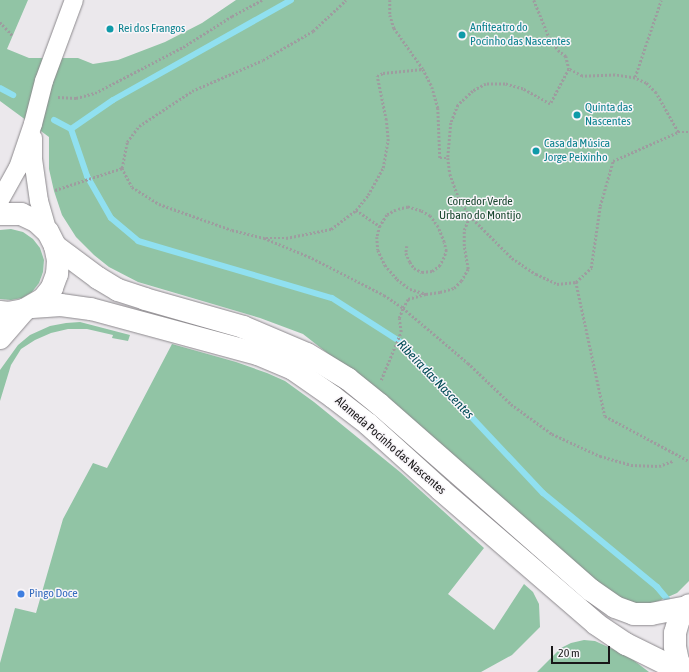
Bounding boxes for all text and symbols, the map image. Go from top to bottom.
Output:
place label: Anfiteatro do Pocinho das Nascentes [470,21,570,49]
place label: Rei dos Frangos [118,22,185,36]
marker: Rei dos Frangos [105,24,115,34]
marker: Anfiteatro do Pocinho das Nascentes [457,30,467,40]
place label: Quinta das Nascentes [585,101,633,129]
marker: Quinta das Nascentes [572,110,582,120]
place label: Casa da Música Jorge Peixinho [544,137,610,165]
marker: Casa da Música Jorge Peixinho [531,146,541,156]
park label: Corredor Verde Urbano do Montijo [439,195,521,223]
water label: Ribeira das Nascentes [393,337,477,423]
street label: Alameda Pocinho das Nascentes [332,394,448,498]
place label: Pingo Doce [29,587,78,601]
marker: Pingo Doce [16,589,26,599]
scale bar [553,638,612,664]
text: 20 m [558,646,580,660]

